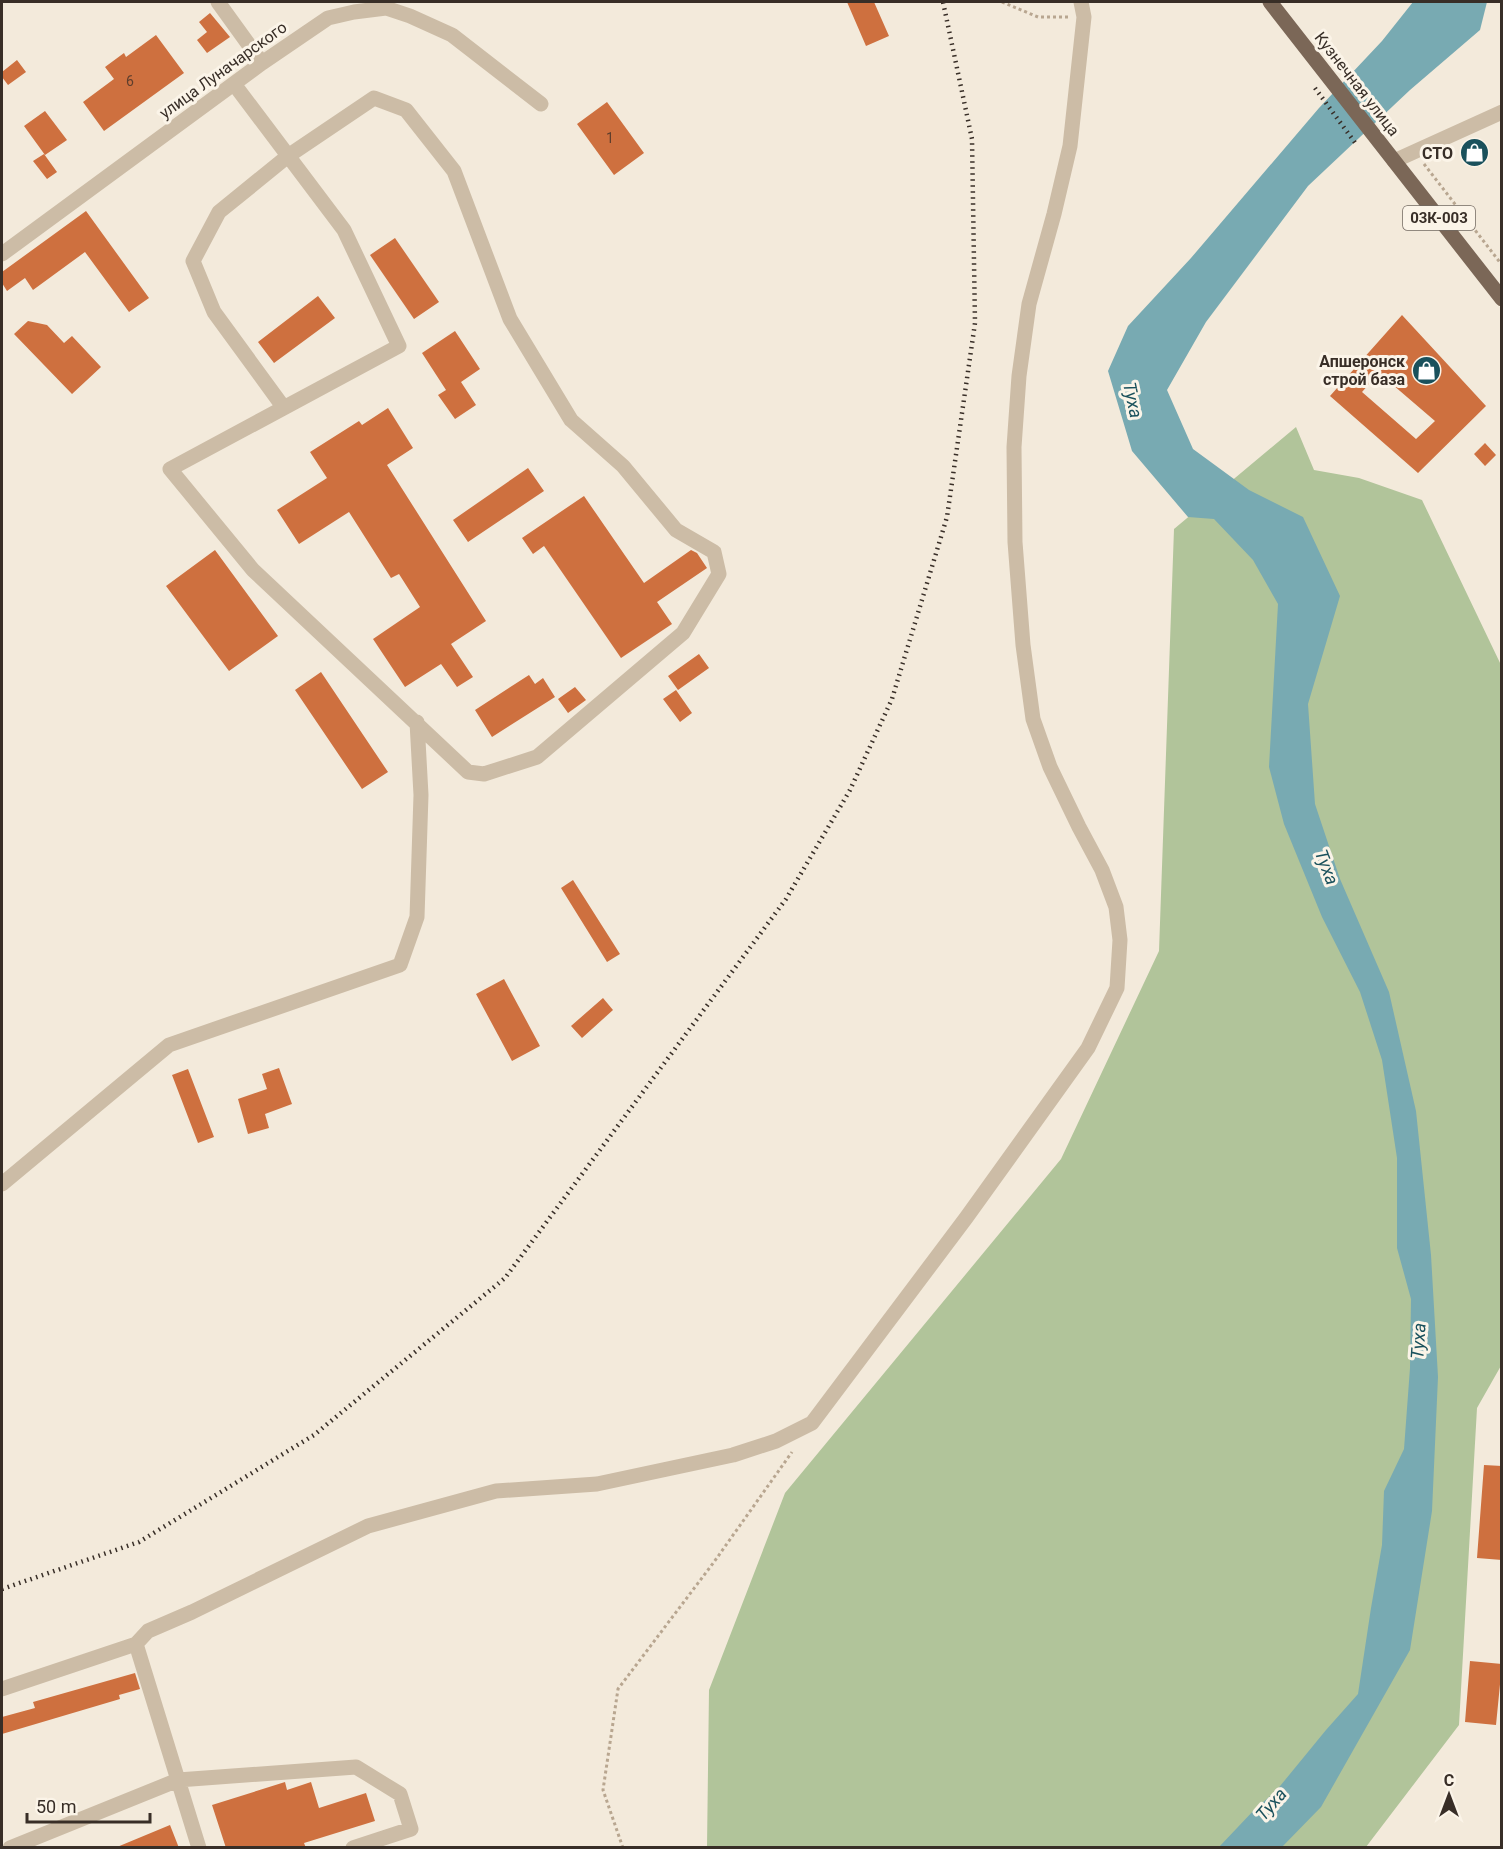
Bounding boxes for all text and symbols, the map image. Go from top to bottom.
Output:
street label: улица Луначарского [156,17,290,123]
street label: Кузнечная улица [1311,28,1403,140]
house number: 6 [126,73,134,89]
house number: 1 [606,130,614,146]
shop icon: СТО [1458,137,1490,169]
place label: СТО [1422,144,1453,163]
road number: 03К-003 [1403,206,1475,230]
place label: Апшеронск строй база [1319,352,1406,389]
shop icon: Апшеронск строй база [1410,354,1442,386]
water label: Туха [1119,380,1147,420]
water label: Туха [1311,846,1343,888]
water label: Туха [1406,1322,1430,1360]
north arrow [1419,1765,1479,1825]
text: С [1444,1771,1454,1790]
water label: Туха [1251,1783,1291,1825]
scale bar [27,1786,150,1824]
text: 50 m [36,1796,76,1817]

